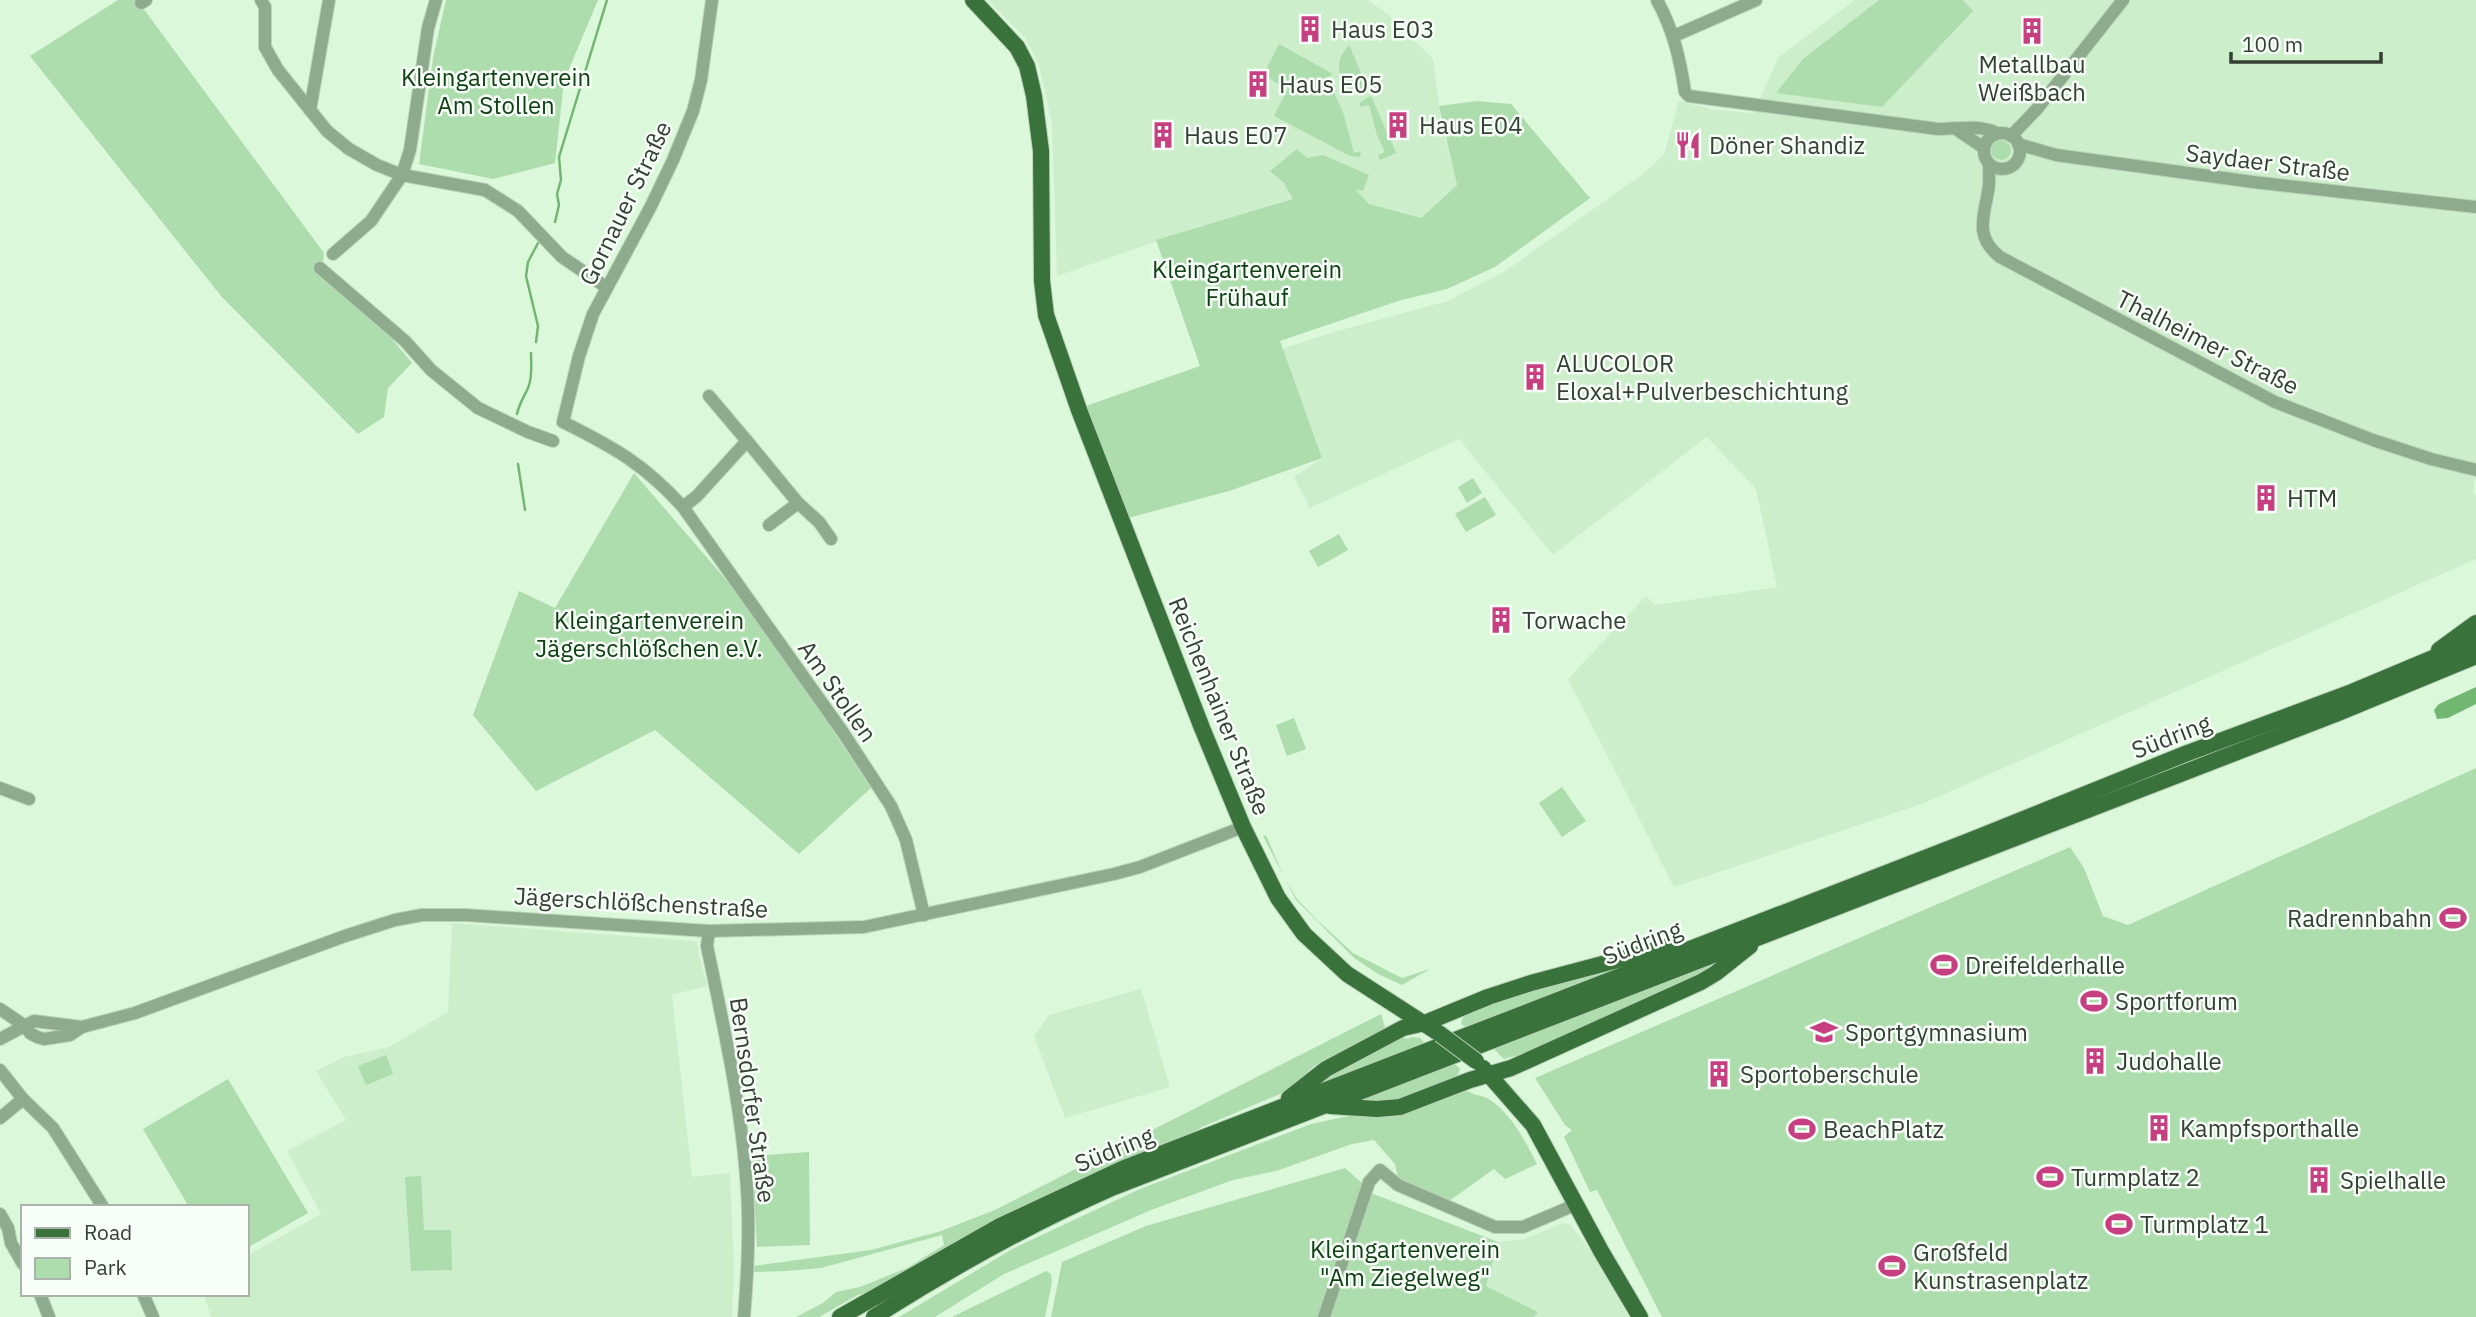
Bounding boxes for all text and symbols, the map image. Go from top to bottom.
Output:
place label: Haus E03 [1331,13,1435,45]
building icon: Haus E03 [1295,14,1325,44]
building icon: Metallbau Weißbach [2017,16,2047,46]
scale bar [2231,21,2382,65]
text: 100 m [2242,30,2303,58]
place label: Metallbau Weißbach [1978,48,2086,108]
park label: Kleingartenverein Am Stollen [401,61,591,121]
place label: Haus E05 [1279,68,1383,100]
building icon: Haus E05 [1243,69,1273,99]
place label: Haus E04 [1419,109,1523,141]
building icon: Haus E04 [1383,110,1413,140]
street label: Gornauer Straße [571,116,679,290]
place label: Haus E07 [1184,119,1288,151]
building icon: Haus E07 [1148,120,1178,150]
place label: Döner Shandiz [1709,129,1865,161]
restaurant icon: Döner Shandiz [1673,130,1703,160]
street label: Saydaer Straße [2184,136,2352,188]
park label: Kleingartenverein Frühauf [1152,253,1342,313]
street label: Thalheimer Straße [2111,282,2305,402]
place label: ALUCOLOR Eloxal+Pulverbeschichtung [1556,347,1849,407]
building icon: ALUCOLOR Eloxal+Pulverbeschichtung [1520,362,1550,392]
place label: HTM [2287,482,2337,514]
building icon: HTM [2251,483,2281,513]
street label: Reichenhainer Straße [1162,592,1278,820]
park label: Kleingartenverein Jägerschlößchen e.V. [535,604,763,664]
place label: Torwache [1522,604,1626,636]
building icon: Torwache [1486,605,1516,635]
street label: Am Stollen [791,634,885,748]
street label: Südring [2127,706,2216,766]
street label: Jägerschlößchenstraße [513,879,769,925]
place label: Radrennbahn [2287,902,2432,934]
sports icon: Radrennbahn [2438,903,2468,933]
street label: Südring [1598,912,1687,972]
place label: Dreifelderhalle [1965,949,2125,981]
sports icon: Dreifelderhalle [1929,950,1959,980]
place label: Sportforum [2115,985,2238,1017]
sports icon: Sportforum [2079,986,2109,1016]
street label: Bernsdorfer Straße [723,995,783,1205]
place label: Sportgymnasium [1845,1016,2028,1048]
school or university icon: Sportgymnasium [1809,1017,1839,1047]
place label: Judohalle [2116,1045,2222,1077]
building icon: Judohalle [2080,1046,2110,1076]
place label: Sportoberschule [1740,1058,1919,1090]
building icon: Sportoberschule [1704,1059,1734,1089]
place label: Kampfsporthalle [2180,1112,2359,1144]
place label: BeachPlatz [1823,1113,1944,1145]
building icon: Kampfsporthalle [2144,1113,2174,1143]
sports icon: BeachPlatz [1787,1114,1817,1144]
street label: Südring [1070,1119,1159,1179]
place label: Turmplatz 2 [2071,1161,2200,1193]
sports icon: Turmplatz 2 [2035,1162,2065,1192]
place label: Spielhalle [2340,1164,2446,1196]
building icon: Spielhalle [2304,1165,2334,1195]
legend [21,1205,248,1296]
place label: Turmplatz 1 [2140,1208,2269,1240]
sports icon: Turmplatz 1 [2104,1209,2134,1239]
text: Road [84,1218,132,1246]
park label: Kleingartenverein "Am Ziegelweg" [1310,1233,1500,1293]
place label: Großfeld Kunstrasenplatz [1913,1236,2088,1296]
sports icon: Großfeld Kunstrasenplatz [1877,1251,1907,1281]
text: Park [84,1253,127,1281]

